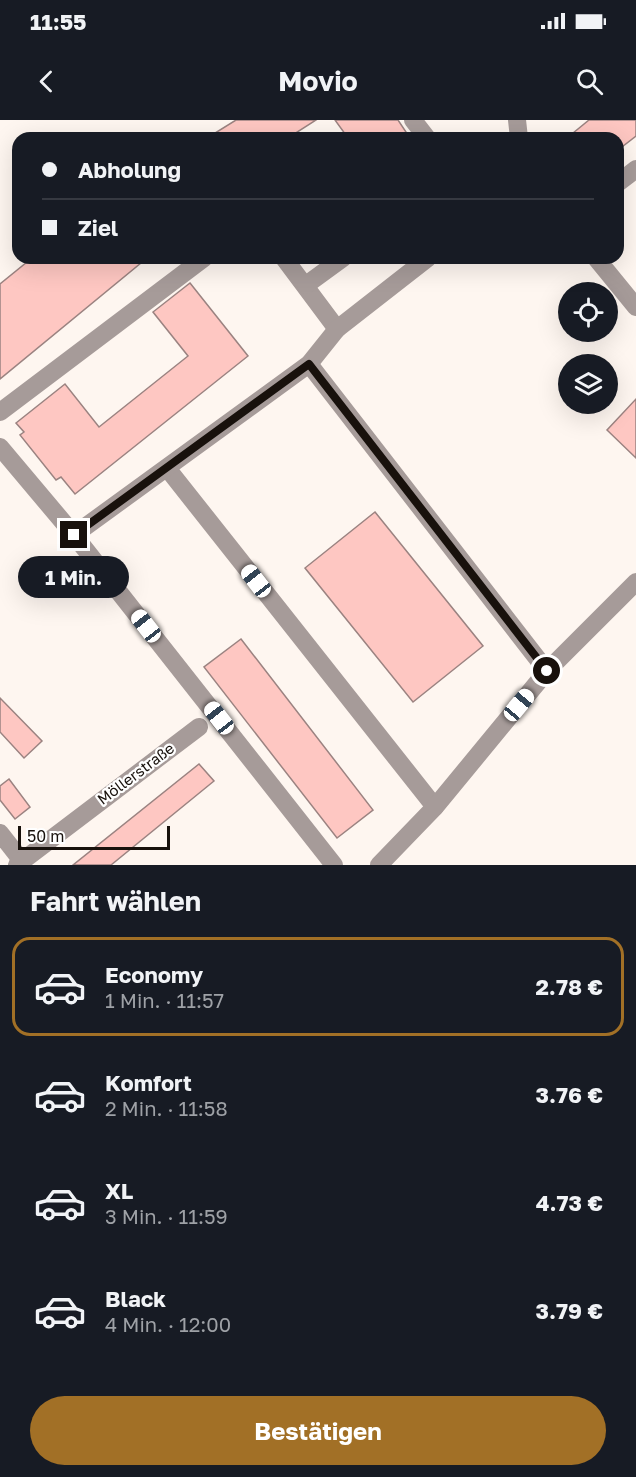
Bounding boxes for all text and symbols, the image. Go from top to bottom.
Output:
text: 11:55 [30,8,87,35]
icon: back [30,65,63,98]
text: Movio [278,65,358,97]
icon: search [573,65,606,98]
text: Abholung [78,156,181,183]
text: Ziel [78,214,118,241]
map controls [558,282,618,414]
button: locate [558,282,618,342]
button: layers [558,354,618,414]
route end [60,521,87,548]
callout: 1 Min. [19,556,130,598]
car [238,561,274,601]
text: 1 Min. [45,565,102,589]
car [128,606,164,646]
route start [533,657,560,684]
car [501,685,537,725]
car [201,698,237,738]
street label: Möllerstraße [93,738,178,808]
scale bar [18,823,170,850]
text: 50 m [27,826,64,846]
text: Fahrt wählen [30,885,201,917]
icon: car [33,960,87,1014]
text: Economy [105,961,203,988]
text: 2.78 € [535,973,603,1000]
text: 1 Min. · 11:57 [105,988,224,1012]
icon: car [33,1068,87,1122]
text: Komfort [105,1069,192,1096]
text: 3.76 € [536,1081,603,1108]
text: 2 Min. · 11:58 [105,1096,228,1120]
icon: car [33,1176,87,1230]
text: XL [105,1177,133,1204]
text: 4.73 € [536,1189,603,1216]
text: 3 Min. · 11:59 [105,1204,228,1228]
icon: car [33,1284,87,1338]
text: Black [105,1285,166,1312]
text: 3.79 € [536,1297,603,1324]
text: 4 Min. · 12:00 [105,1312,231,1336]
button: Bestätigen [30,1396,606,1465]

